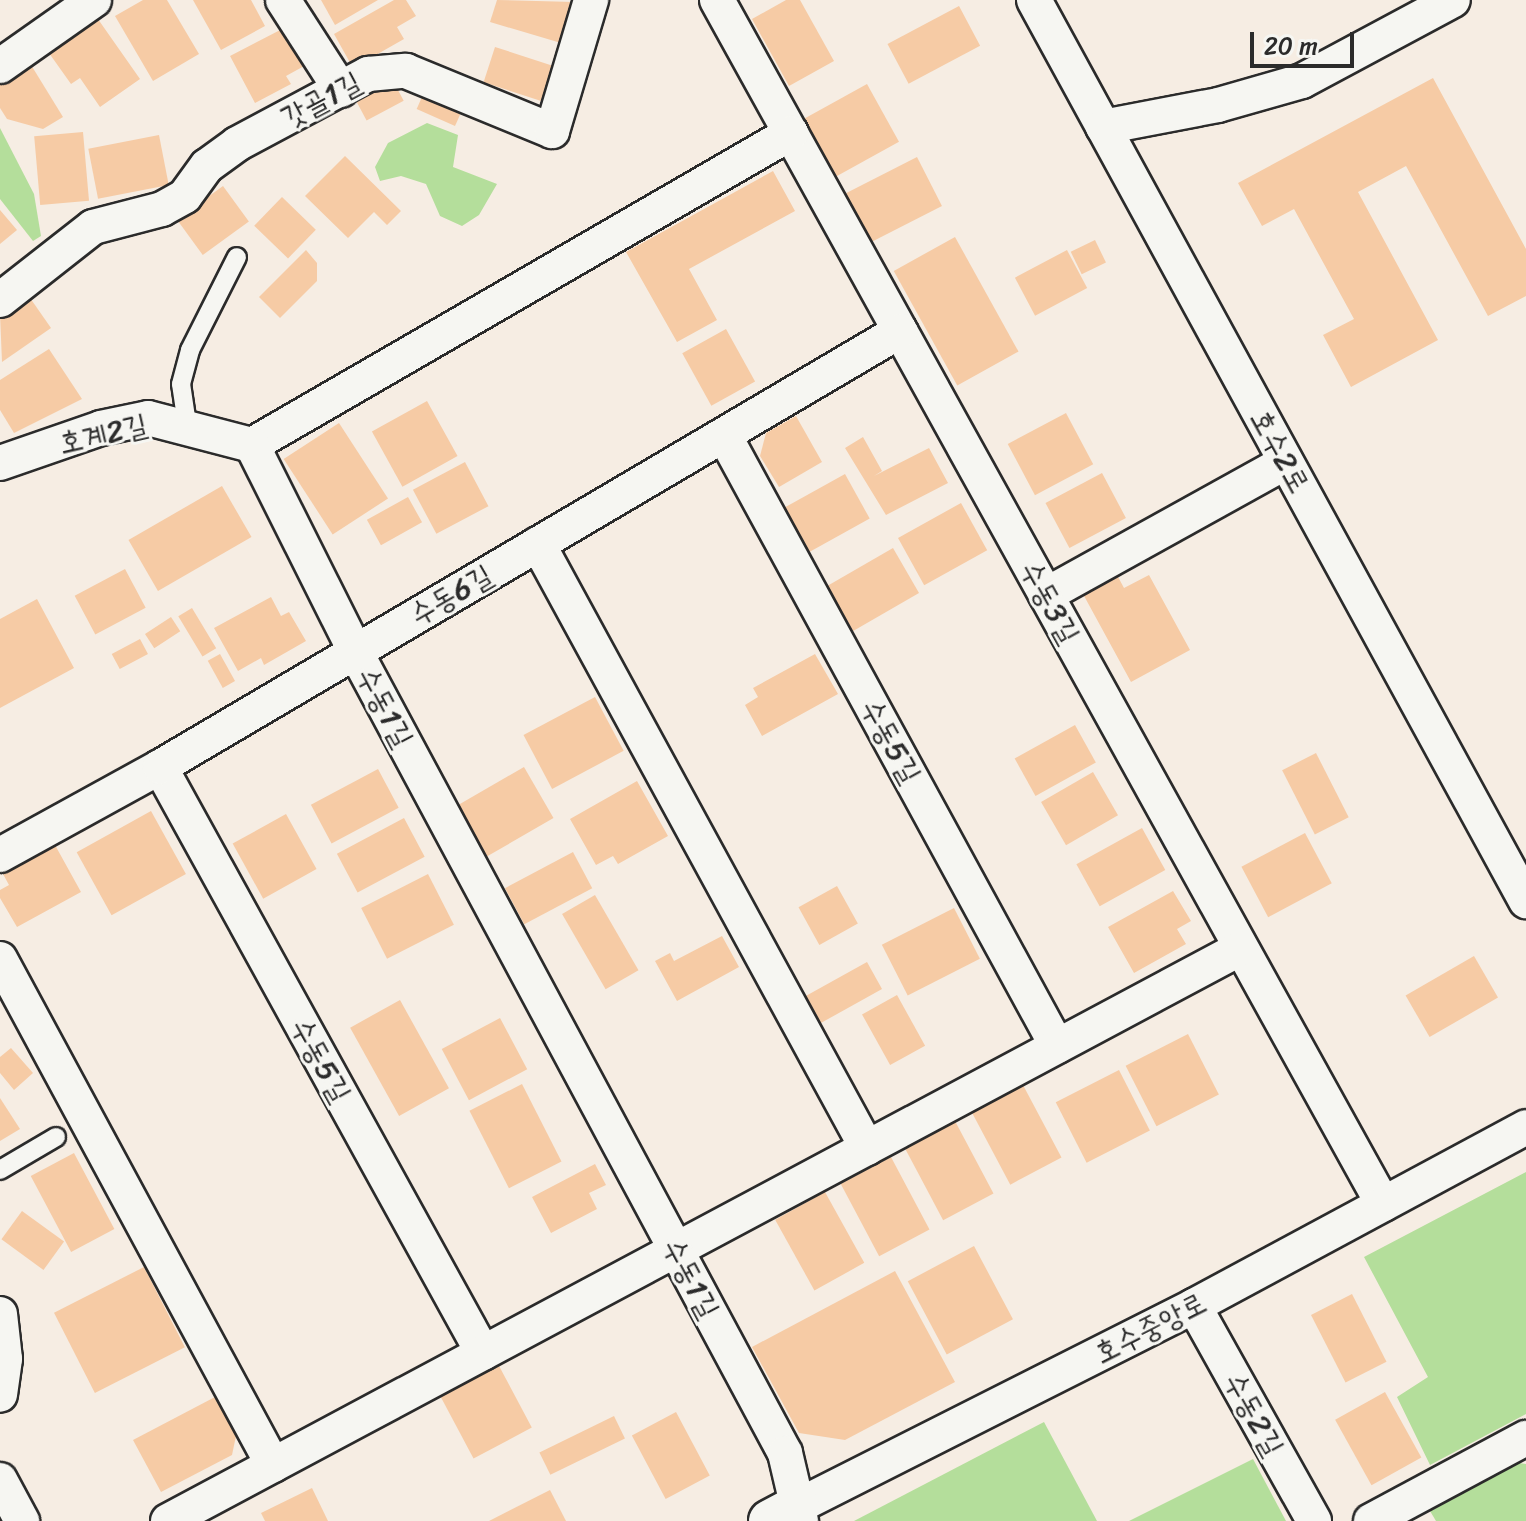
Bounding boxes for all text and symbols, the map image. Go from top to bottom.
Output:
scale bar [1254,16,1358,66]
text: 20 m [1264,25,1318,67]
street label: 갓골1길 [275,64,367,136]
street label: 호수2로 [1243,403,1317,499]
street label: 호계2길 [55,406,151,462]
street label: 수동3길 [1013,554,1087,650]
street label: 수동6길 [403,557,499,633]
street label: 수동1길 [349,661,421,753]
street label: 수동5길 [853,693,929,789]
street label: 수동5길 [283,1012,359,1108]
street label: 수동1길 [655,1232,727,1324]
street label: 호수중앙로 [1088,1285,1212,1371]
street label: 수동2길 [1217,1366,1291,1462]

